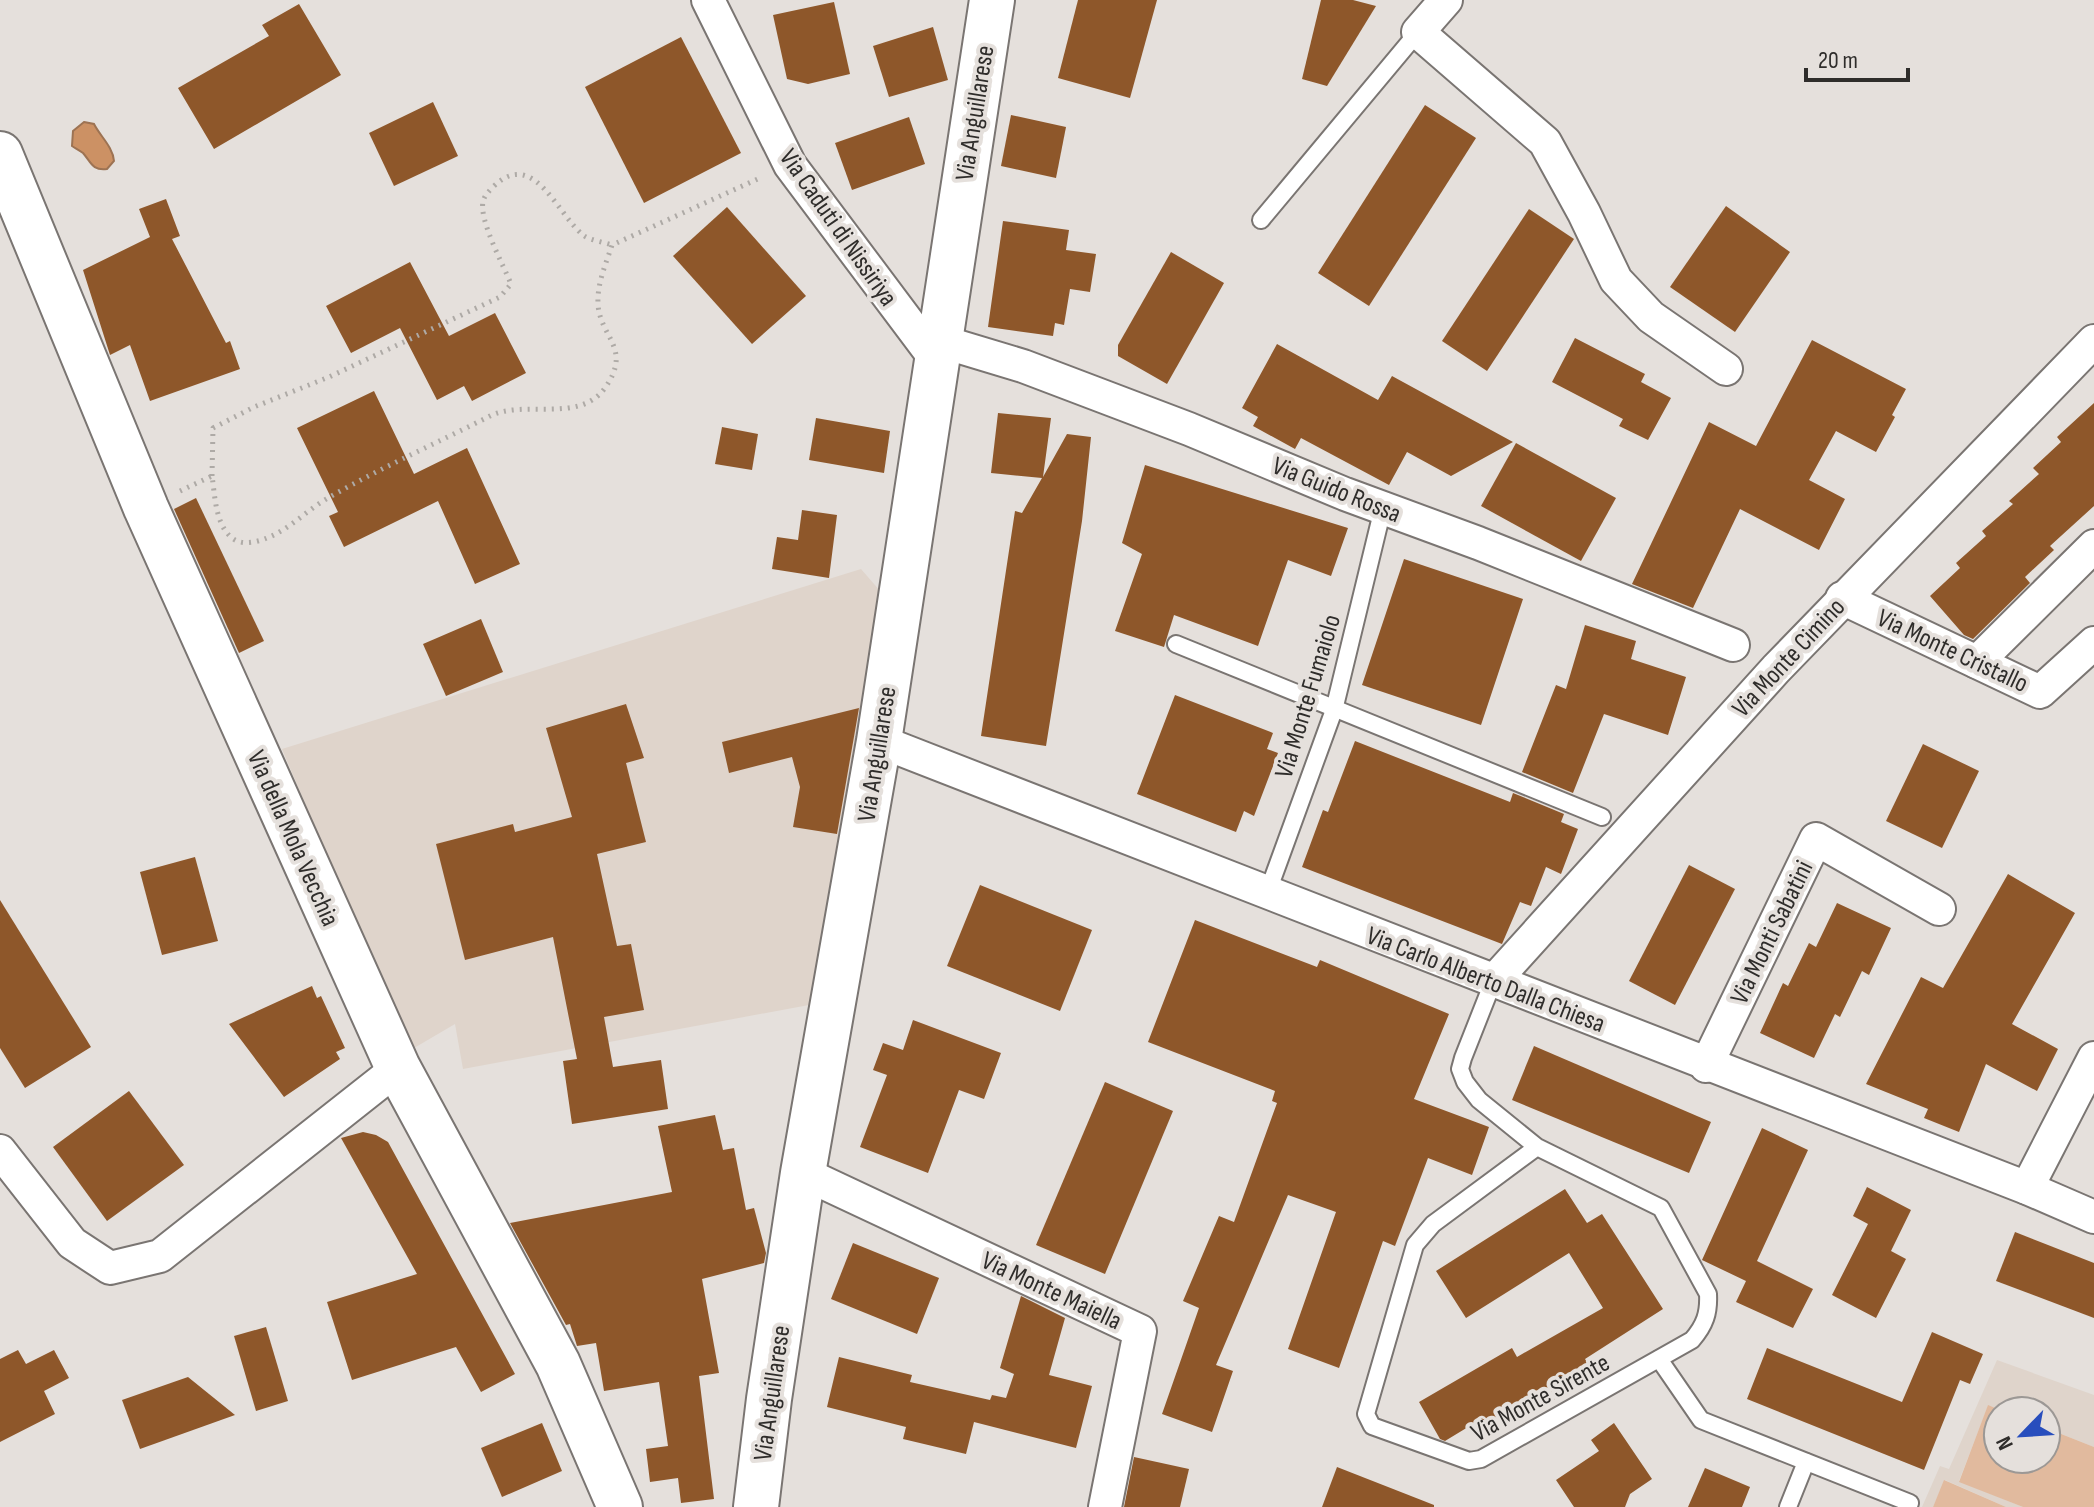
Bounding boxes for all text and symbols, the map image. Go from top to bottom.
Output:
scale bar [1806,32,1908,82]
street label: Via Anguillarese [949,43,1001,183]
text: 20 m [1818,46,1858,75]
street label: Via Caduti di Nissiriya [772,143,903,312]
street label: Via Guido Rossa [1268,451,1405,530]
street label: Via Monte Cimino [1726,592,1852,724]
street label: Via Monte Cristallo [1872,603,2033,700]
street label: Via Monte Fumaiolo [1269,611,1348,782]
street label: Via Anguillarese [851,684,903,824]
street label: Via della Mola Vecchia [240,746,345,931]
street label: Via Monti Sabatini [1724,856,1820,1009]
street label: Via Carlo Alberto Dalla Chiesa [1362,921,1609,1040]
street label: Via Monte Maiella [976,1245,1126,1337]
street label: Via Anguillarese [748,1323,797,1463]
street label: Via Monte Sirente [1466,1348,1615,1449]
north arrow [1982,1395,2062,1475]
text: N [1991,1432,2020,1454]

